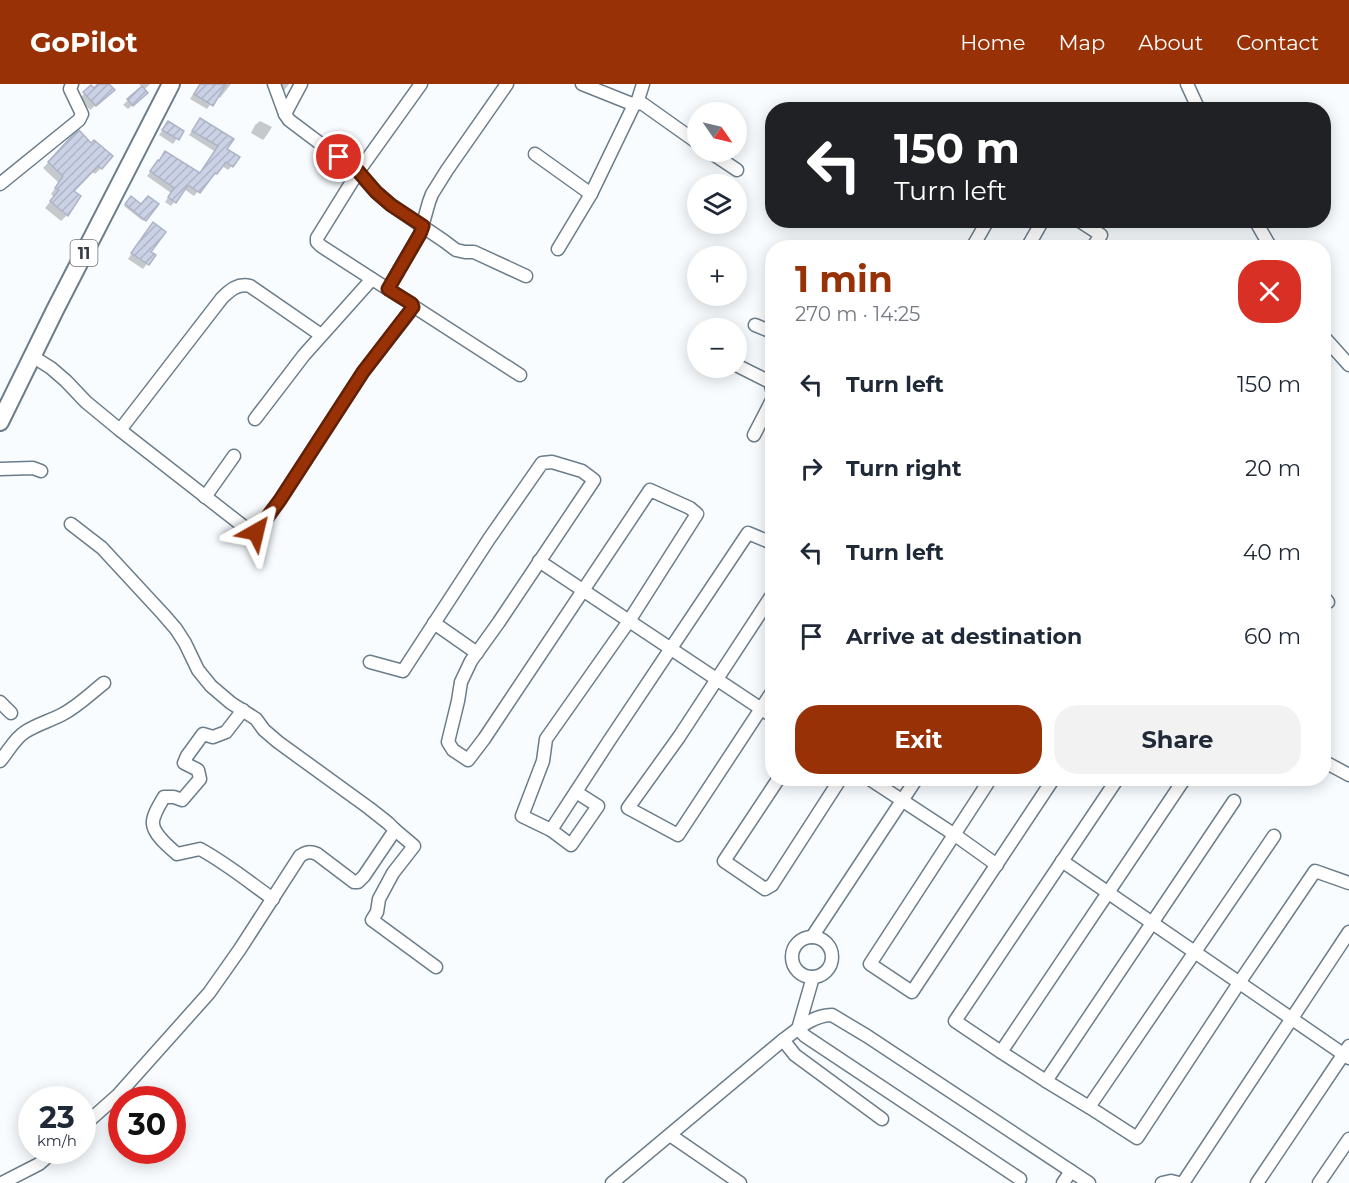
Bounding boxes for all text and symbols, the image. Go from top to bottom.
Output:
text: GoPilot [30,25,138,59]
text: Home [960,30,1025,55]
text: Map [1058,30,1105,55]
text: About [1138,30,1203,55]
text: Contact [1236,30,1319,55]
north arrow [687,102,747,162]
map controls [687,102,747,378]
text: 150 m [894,122,1020,174]
icon: left [795,126,873,204]
pin [313,131,364,182]
icon: arrive [322,140,355,173]
button: layers [687,174,747,234]
text: Turn left [894,174,1007,207]
road number: 11 [70,240,98,266]
button: + [687,246,747,306]
text: 1 min [795,257,893,301]
button: close [1238,260,1301,323]
text: 270 m · 14:25 [795,302,920,326]
button: − [687,318,747,378]
icon: left [795,368,828,401]
text: Turn left [846,371,944,398]
text: 150 m [1237,371,1301,398]
icon: right [795,452,828,485]
text: Turn right [846,455,961,482]
text: 20 m [1245,455,1301,482]
position arrow [224,500,288,564]
icon: left [795,536,828,569]
text: Turn left [846,539,944,566]
text: 40 m [1243,539,1301,566]
icon: arrive [795,620,828,653]
text: Arrive at destination [846,623,1082,650]
text: 60 m [1244,623,1301,650]
button: Exit [795,705,1042,774]
button: Share [1054,705,1301,774]
speed limit sign: 30 [108,1086,186,1164]
text: 23 [39,1099,75,1136]
text: km/h [37,1131,77,1150]

